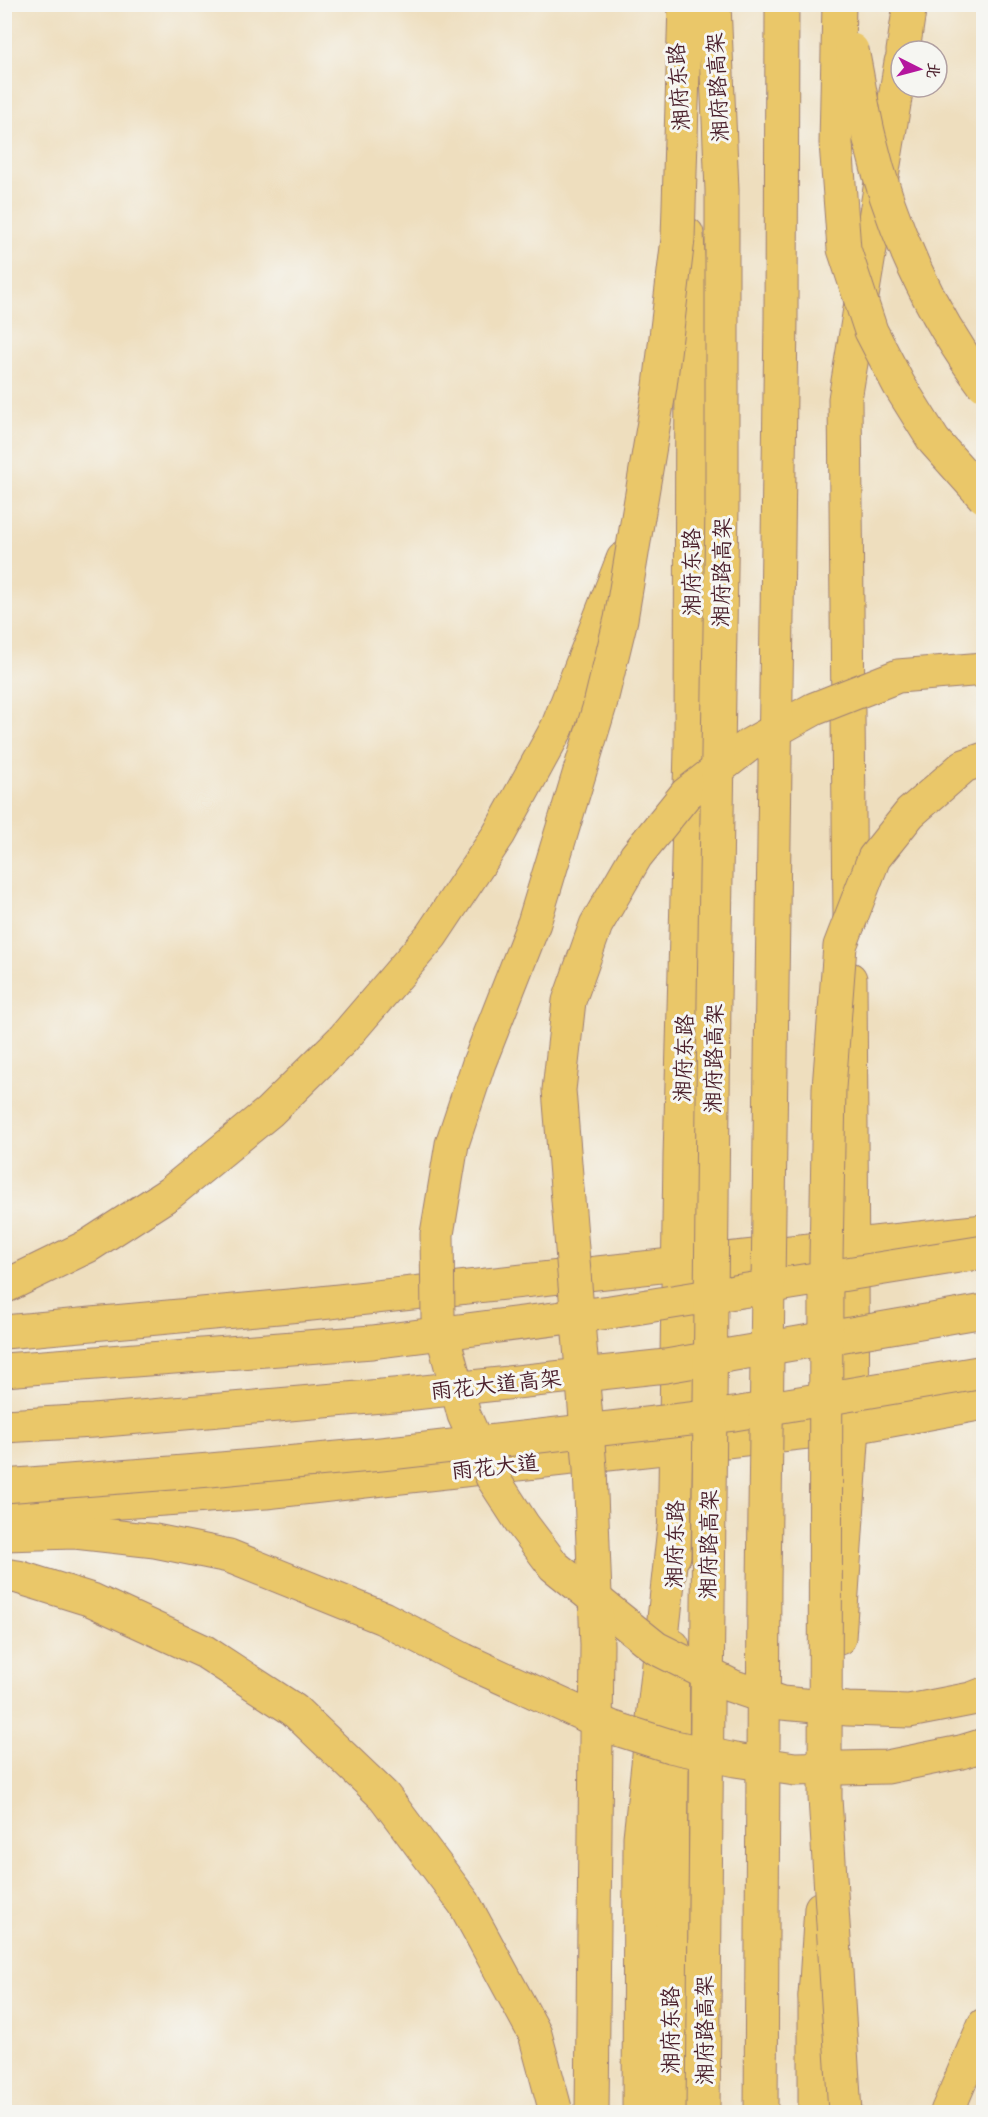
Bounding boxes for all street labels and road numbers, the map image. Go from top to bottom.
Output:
street label: 湘府路高架 [700,31,735,143]
street label: 湘府东路 [661,42,696,132]
street label: 湘府路高架 [706,517,737,627]
street label: 湘府东路 [677,528,706,616]
street label: 湘府路高架 [698,1003,729,1113]
street label: 湘府东路 [667,1014,700,1103]
street label: 雨花大道高架 [429,1363,563,1406]
street label: 雨花大道 [450,1447,540,1486]
street label: 湘府路高架 [693,1489,724,1599]
street label: 湘府东路 [659,1500,690,1588]
street label: 湘府路高架 [690,1975,719,2085]
street label: 湘府东路 [656,1986,685,2074]

